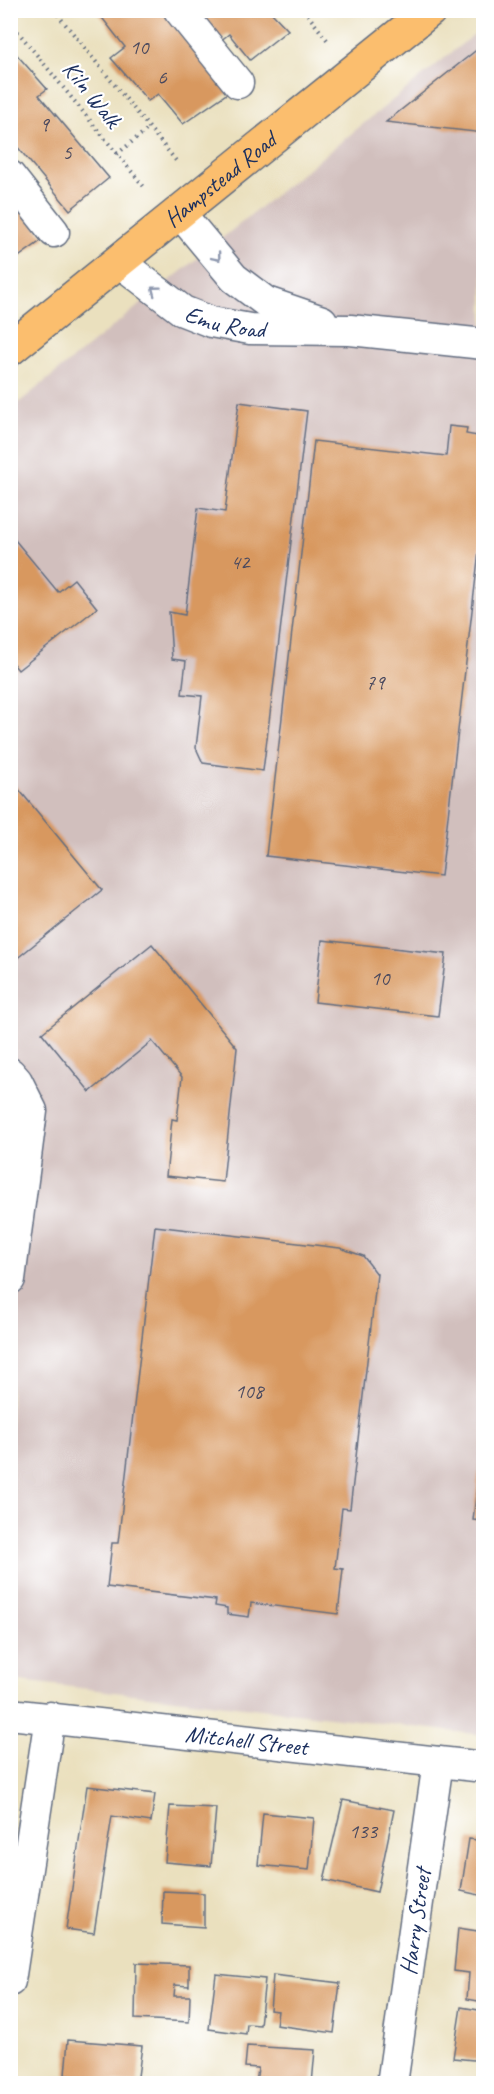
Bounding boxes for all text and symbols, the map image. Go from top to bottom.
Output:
house number: 10 [130,34,150,60]
street label: Kiln Walk [56,55,129,135]
house number: 6 [157,64,167,90]
house number: 9 [39,111,50,137]
street label: Hampstead Road [158,123,285,234]
house number: 5 [62,139,73,165]
one-way arrow [209,250,220,261]
one-way arrow [151,286,162,297]
street label: Emu Road [181,298,269,344]
house number: 42 [231,549,251,575]
house number: 79 [366,669,386,695]
house number: 10 [371,965,391,991]
house number: 108 [235,1378,266,1404]
street label: Mitchell Street [184,1719,311,1762]
house number: 133 [349,1818,379,1844]
street label: Harry Street [393,1863,438,1977]

